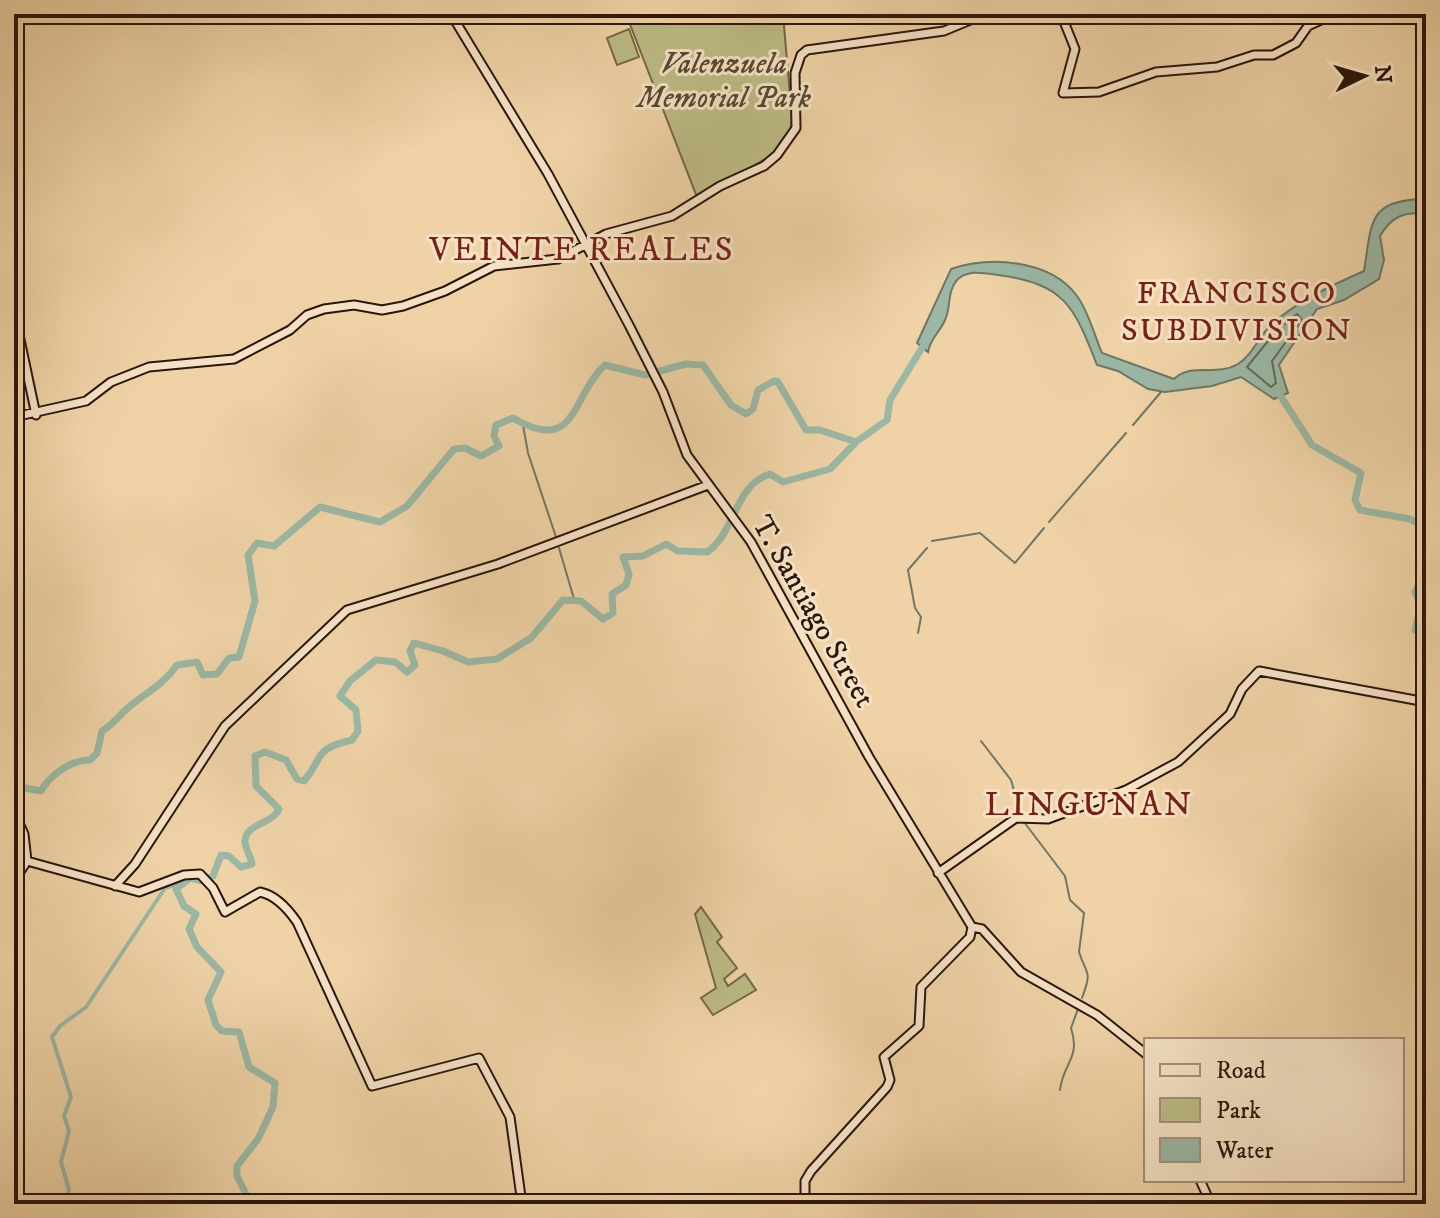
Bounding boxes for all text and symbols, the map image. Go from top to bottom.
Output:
north arrow [1324,36,1404,116]
park label: Valenzuela Memorial Park [635,46,812,117]
text: N [1368,64,1397,85]
district label: VEINTE REALES [428,229,735,271]
district label: FRANCISCO SUBDIVISION [1121,274,1353,351]
street label: T. Santiago Street [743,509,883,714]
district label: LINGUNAN [985,784,1193,826]
legend [1144,1038,1404,1182]
text: Road [1216,1056,1266,1086]
text: Park [1216,1096,1261,1126]
text: Water [1215,1136,1273,1166]

